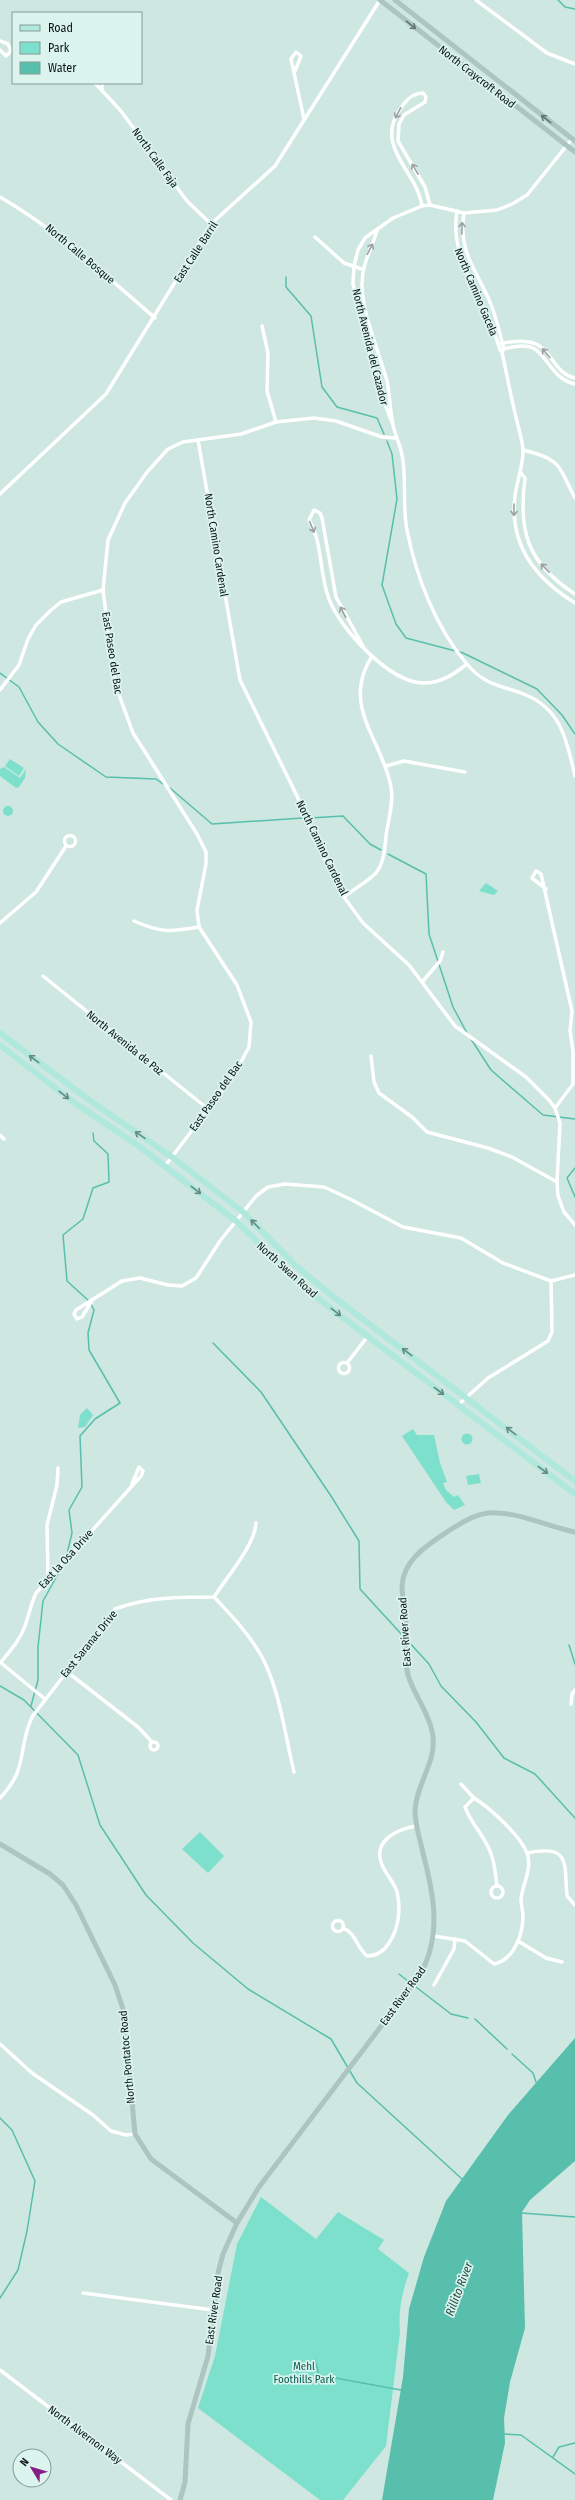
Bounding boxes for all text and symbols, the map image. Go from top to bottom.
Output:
legend [12,12,142,84]
one-way arrow [405,20,416,29]
text: Road [48,21,73,35]
text: Park [48,41,70,55]
street label: North Craycroft Road [436,43,518,111]
text: Water [48,61,77,75]
one-way arrow [394,107,401,119]
one-way arrow [540,114,551,123]
street label: North Calle Faja [129,126,181,190]
one-way arrow [410,163,418,175]
street label: East Calle Barril [171,219,221,285]
street label: North Calle Bosque [43,221,117,287]
one-way arrow [458,222,466,235]
one-way arrow [367,243,374,255]
street label: North Camino Gacela [452,246,500,338]
street label: North Avenida del Cazador [349,287,391,407]
one-way arrow [542,348,551,359]
street label: North Camino Cardenal [201,492,231,598]
one-way arrow [510,504,518,517]
one-way arrow [309,521,316,533]
one-way arrow [541,563,550,574]
one-way arrow [339,607,347,619]
street label: East Paseo del Bac [99,611,125,695]
street label: North Camino Cardenal [293,798,351,898]
street label: North Avenida de Paz [84,1008,167,1079]
one-way arrow [29,1055,40,1063]
street label: East Paseo del Bac [187,1058,245,1134]
one-way arrow [59,1091,70,1099]
one-way arrow [135,1131,146,1139]
one-way arrow [191,1186,202,1194]
one-way arrow [250,1219,260,1229]
street label: North Swan Road [254,1239,320,1301]
one-way arrow [331,1308,342,1316]
one-way arrow [402,1348,413,1357]
one-way arrow [434,1387,445,1395]
one-way arrow [505,1427,516,1435]
one-way arrow [537,1466,548,1474]
street label: East la Osa Drive [36,1527,96,1591]
street label: East River Road [396,1597,414,1667]
street label: East Saranac Drive [58,1608,120,1680]
street label: East River Road [377,1964,429,2028]
street label: North Pontatoc Road [116,2010,138,2104]
water label: Rillito River [442,2259,476,2318]
street label: East River Road [203,2275,225,2345]
park label: Mehl Foothills Park [274,2360,335,2386]
street label: North Alvernon Way [46,2403,125,2467]
north arrow [12,2448,52,2488]
text: N [17,2456,32,2469]

